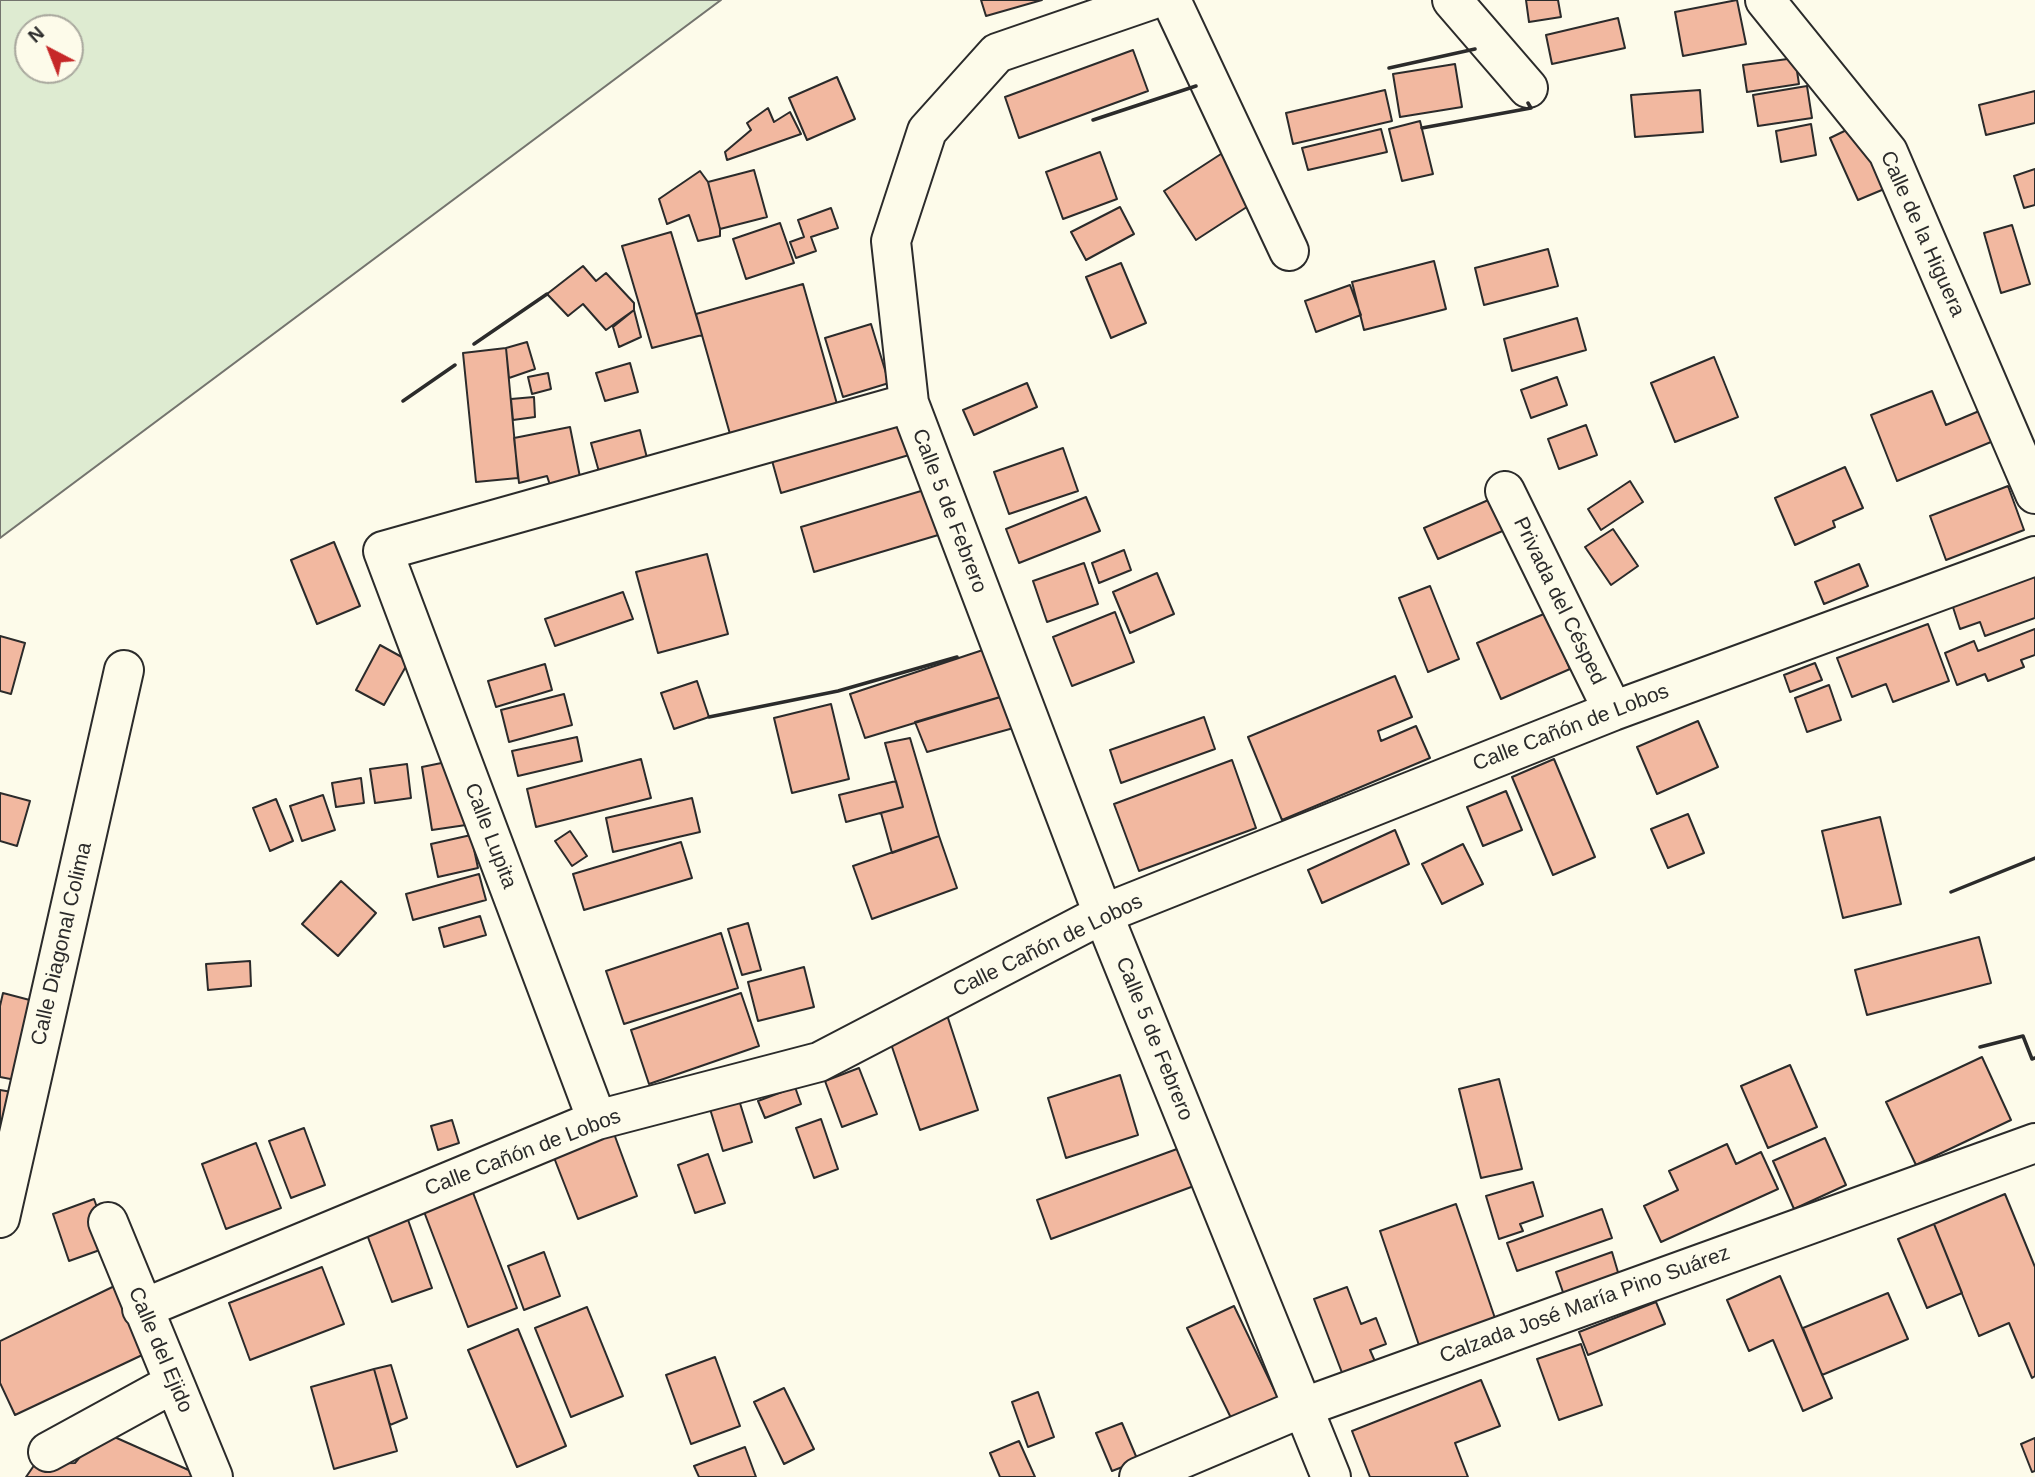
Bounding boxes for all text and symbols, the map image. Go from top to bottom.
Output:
north arrow [14,14,84,84]
text: N [24,22,48,47]
street label: Calle de la Higuera [1874,147,1970,321]
street label: Calle 5 de Febrero [906,425,992,597]
street label: Privada del Césped [1508,513,1610,689]
street label: Calle Cañón de Lobos [1469,679,1673,777]
street label: Calle Lupita [458,780,522,892]
street label: Calle Diagonal Colima [26,840,98,1048]
street label: Calle Cañón de Lobos [949,889,1147,1003]
street label: Calle 5 de Febrero [1110,954,1198,1124]
street label: Calle Cañón de Lobos [421,1104,625,1202]
street label: Calzada José María Pino Suárez [1436,1241,1734,1369]
street label: Calle del Ejido [122,1283,198,1417]

